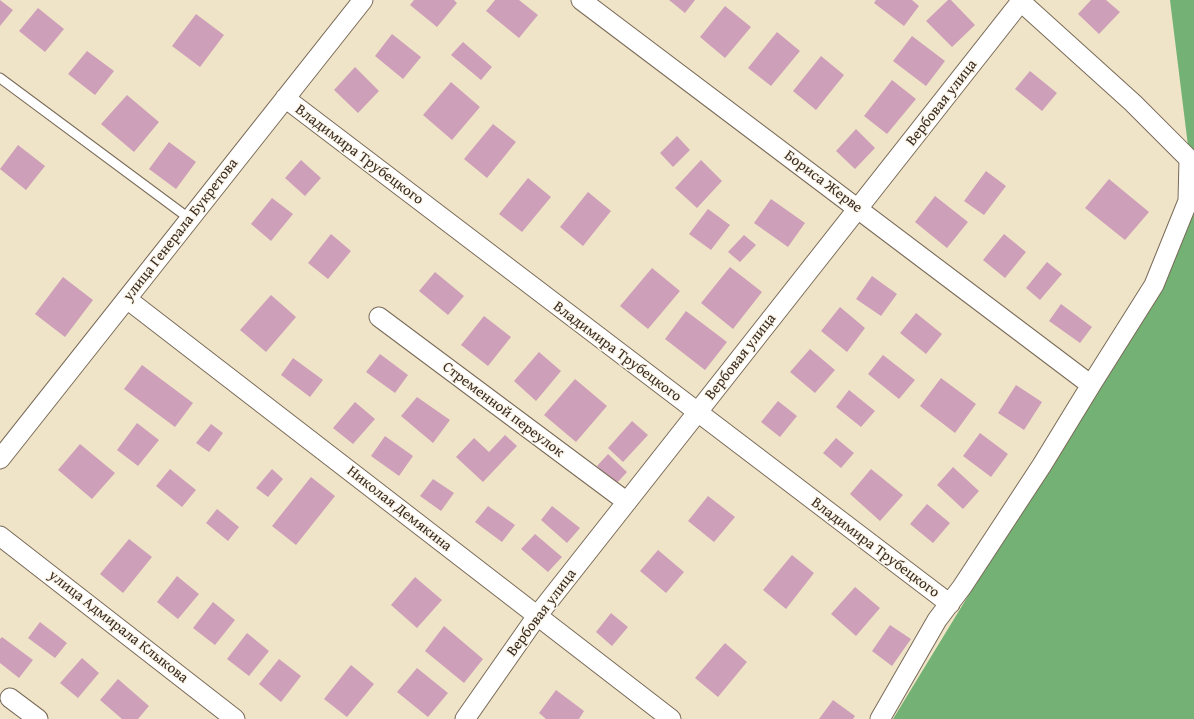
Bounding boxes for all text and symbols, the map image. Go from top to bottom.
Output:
street label: Вербовая улица [903,56,981,150]
street label: Владимира Трубецкого [291,101,427,209]
street label: Бориса Жерве [780,147,866,217]
street label: улица Генерала Букретова [120,155,242,305]
street label: Владимира Трубецкого [549,298,685,406]
street label: Вербовая улица [702,310,780,404]
street label: Стременной переулок [439,358,567,462]
street label: Николая Демякина [343,462,455,556]
street label: Владимира Трубецкого [807,494,943,602]
street label: Вербовая улица [503,566,581,660]
street label: улица Адмирала Клыкова [44,567,192,687]

